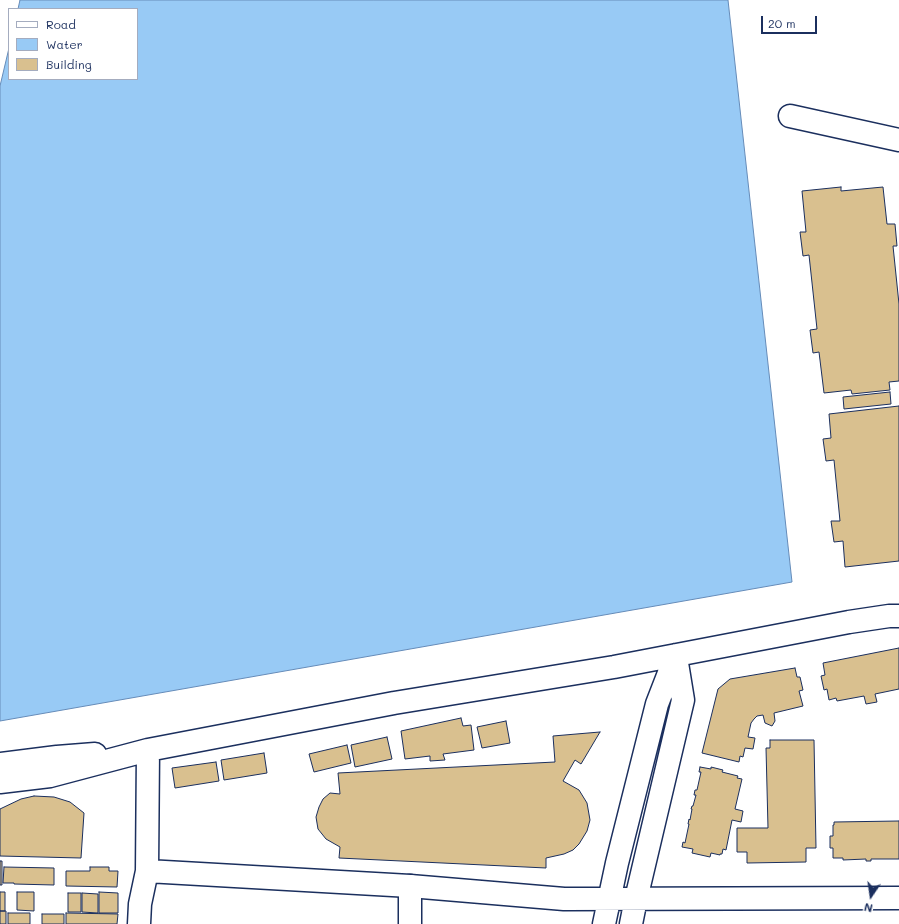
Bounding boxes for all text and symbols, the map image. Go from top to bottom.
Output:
legend [8,8,138,80]
scale bar [763,8,819,34]
text: 20 m [768,15,796,31]
text: Road [46,16,76,32]
text: Water [46,36,83,52]
text: Building [46,56,92,72]
north arrow [851,876,891,916]
text: N [862,900,874,916]

